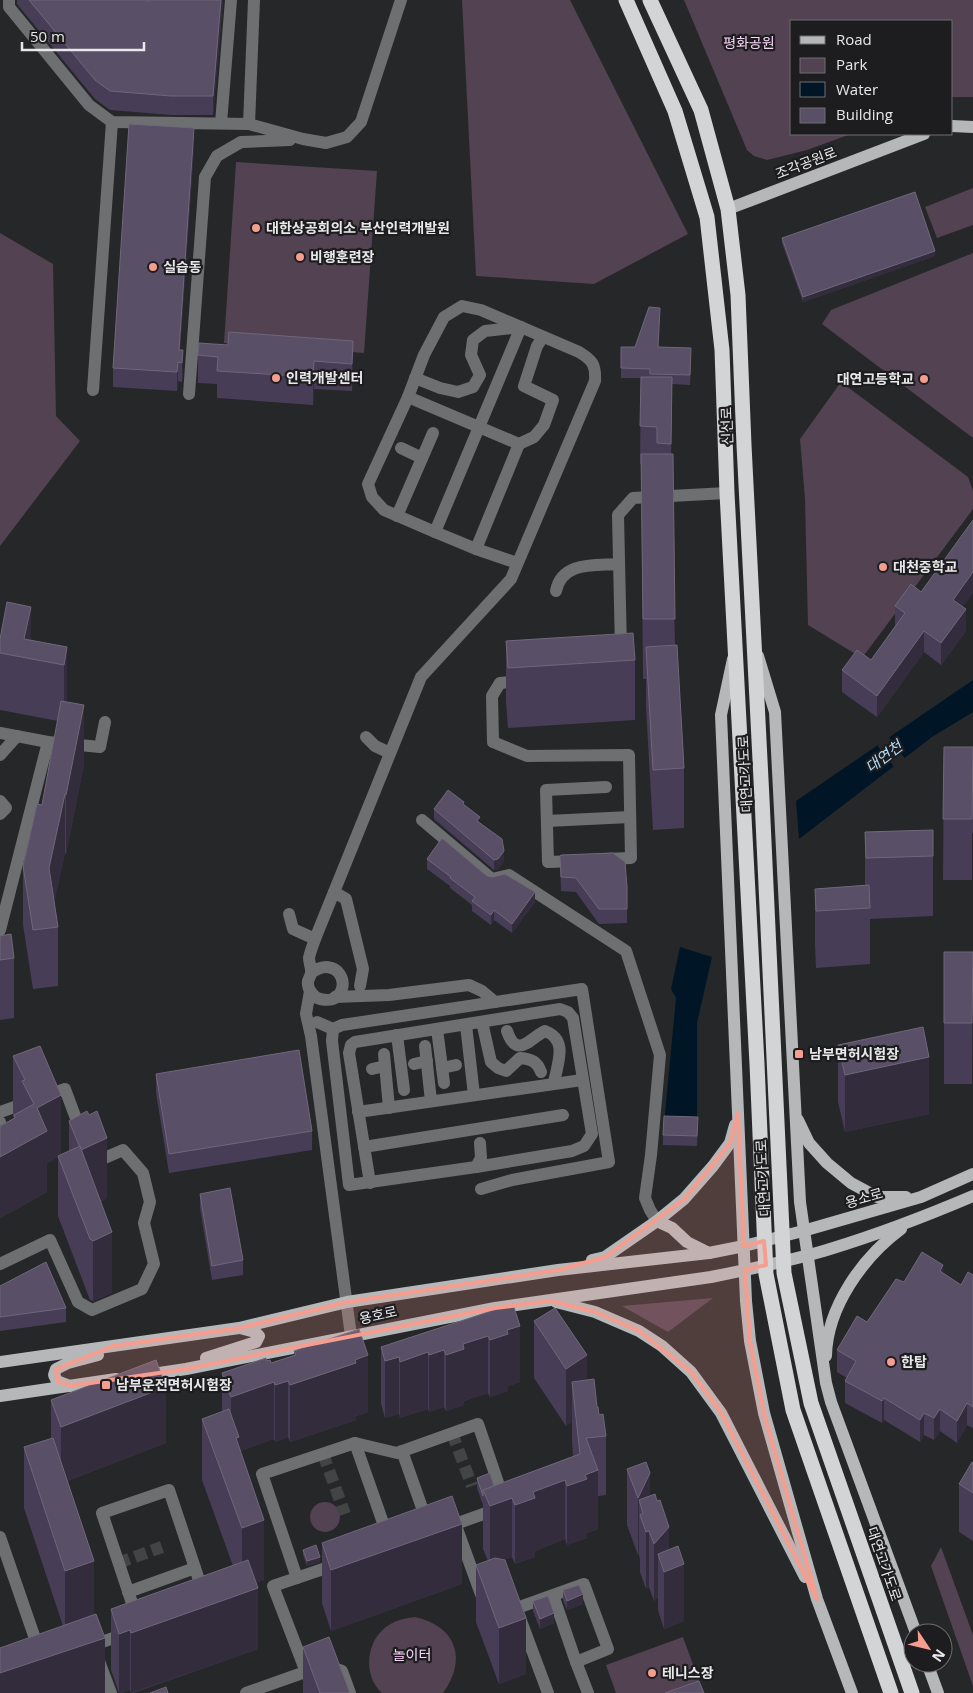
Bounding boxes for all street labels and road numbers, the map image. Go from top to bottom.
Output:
street label: 조각공원로 [772,142,839,183]
street label: 신선로 [716,406,737,446]
street label: 대연고가도로 [733,735,756,813]
street label: 대연고가도로 [751,1139,774,1217]
street label: 용소로 [843,1183,885,1212]
street label: 용호로 [357,1301,399,1328]
street label: 대연고가도로 [863,1524,906,1604]

